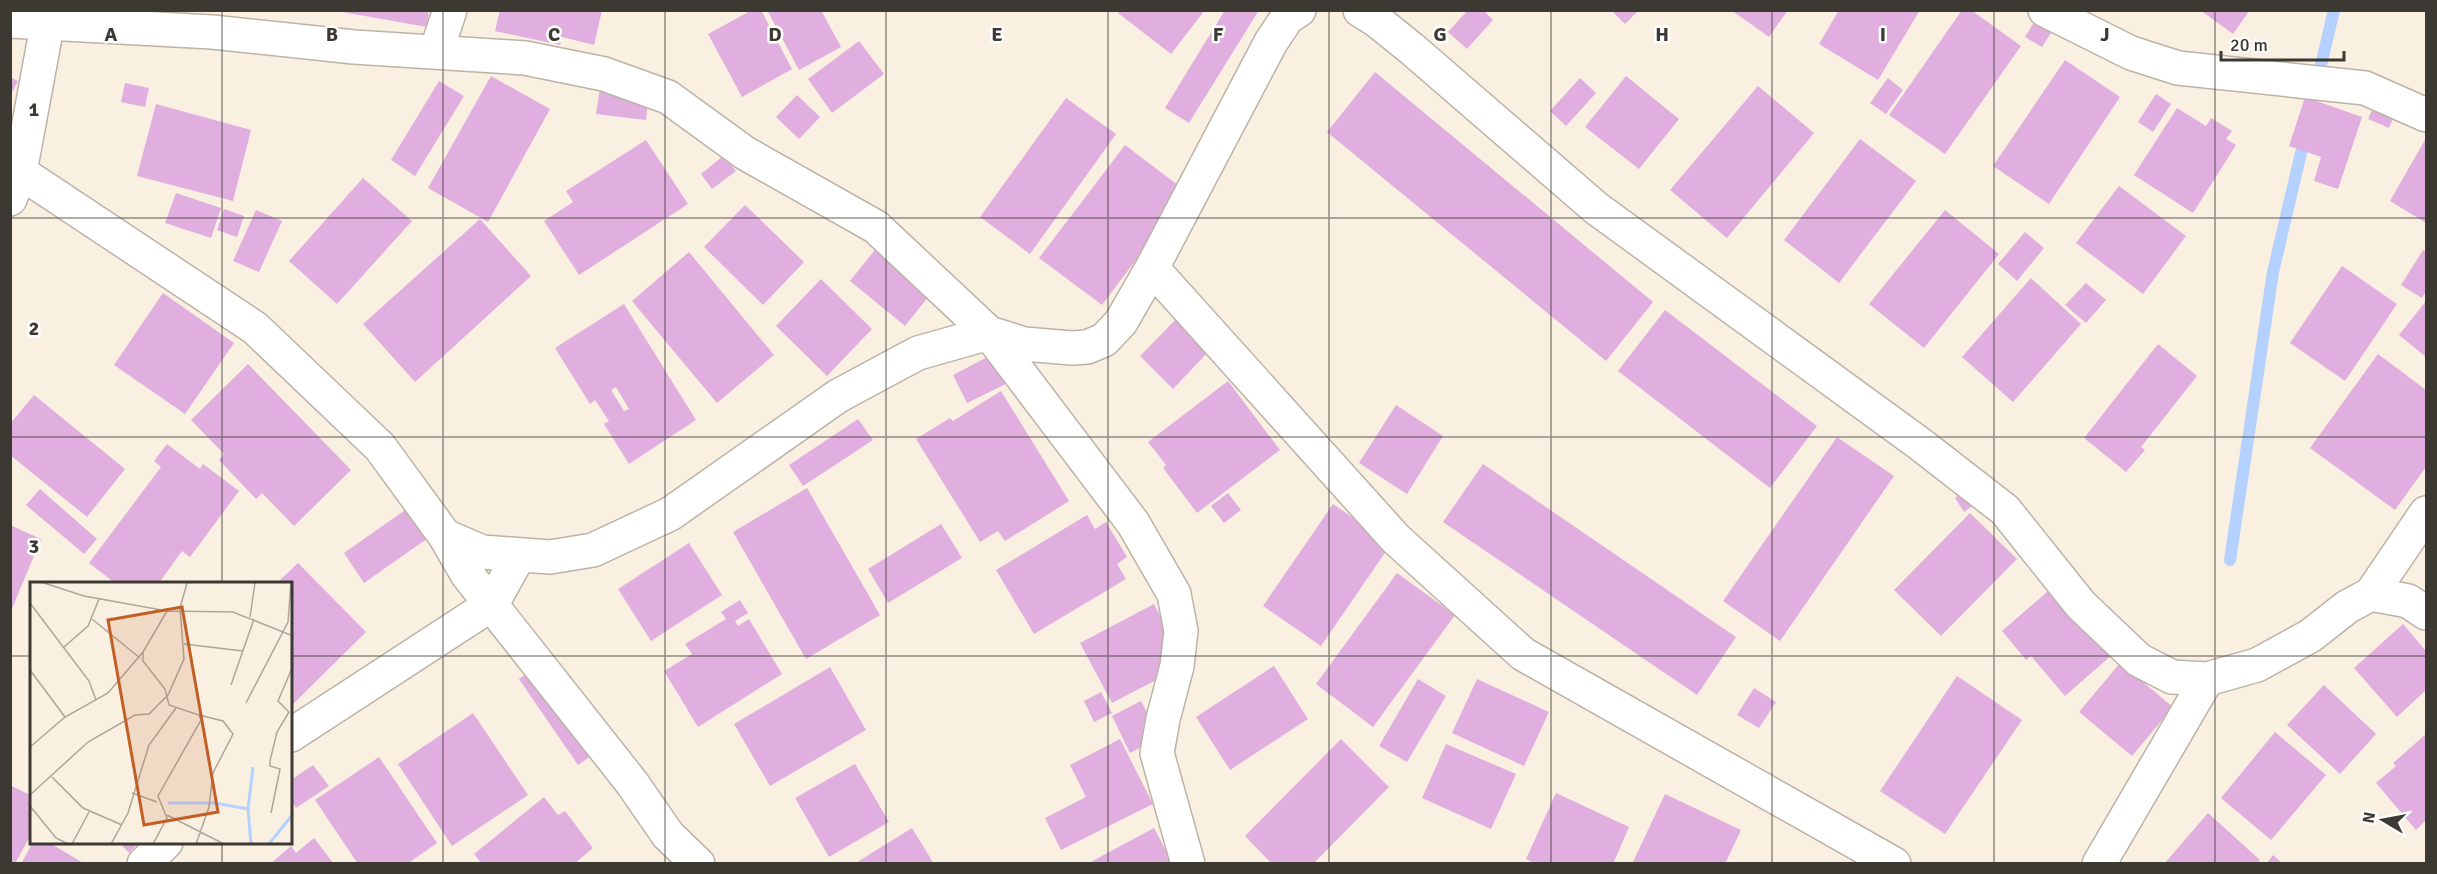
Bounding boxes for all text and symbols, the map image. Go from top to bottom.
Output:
text: A [105,22,118,47]
text: B [326,22,338,47]
text: C [548,22,560,47]
text: D [768,22,782,47]
text: E [991,22,1003,47]
text: F [1213,22,1224,47]
text: G [1433,22,1447,47]
text: H [1655,22,1669,47]
text: I [1880,22,1886,47]
text: J [2100,22,2110,47]
scale bar [2221,24,2344,62]
text: 20 m [2230,34,2268,56]
text: 1 [29,97,40,122]
text: 2 [29,316,39,341]
text: 3 [29,534,39,559]
inset map [30,582,292,844]
north arrow [2353,790,2413,850]
text: N [2358,810,2380,825]

